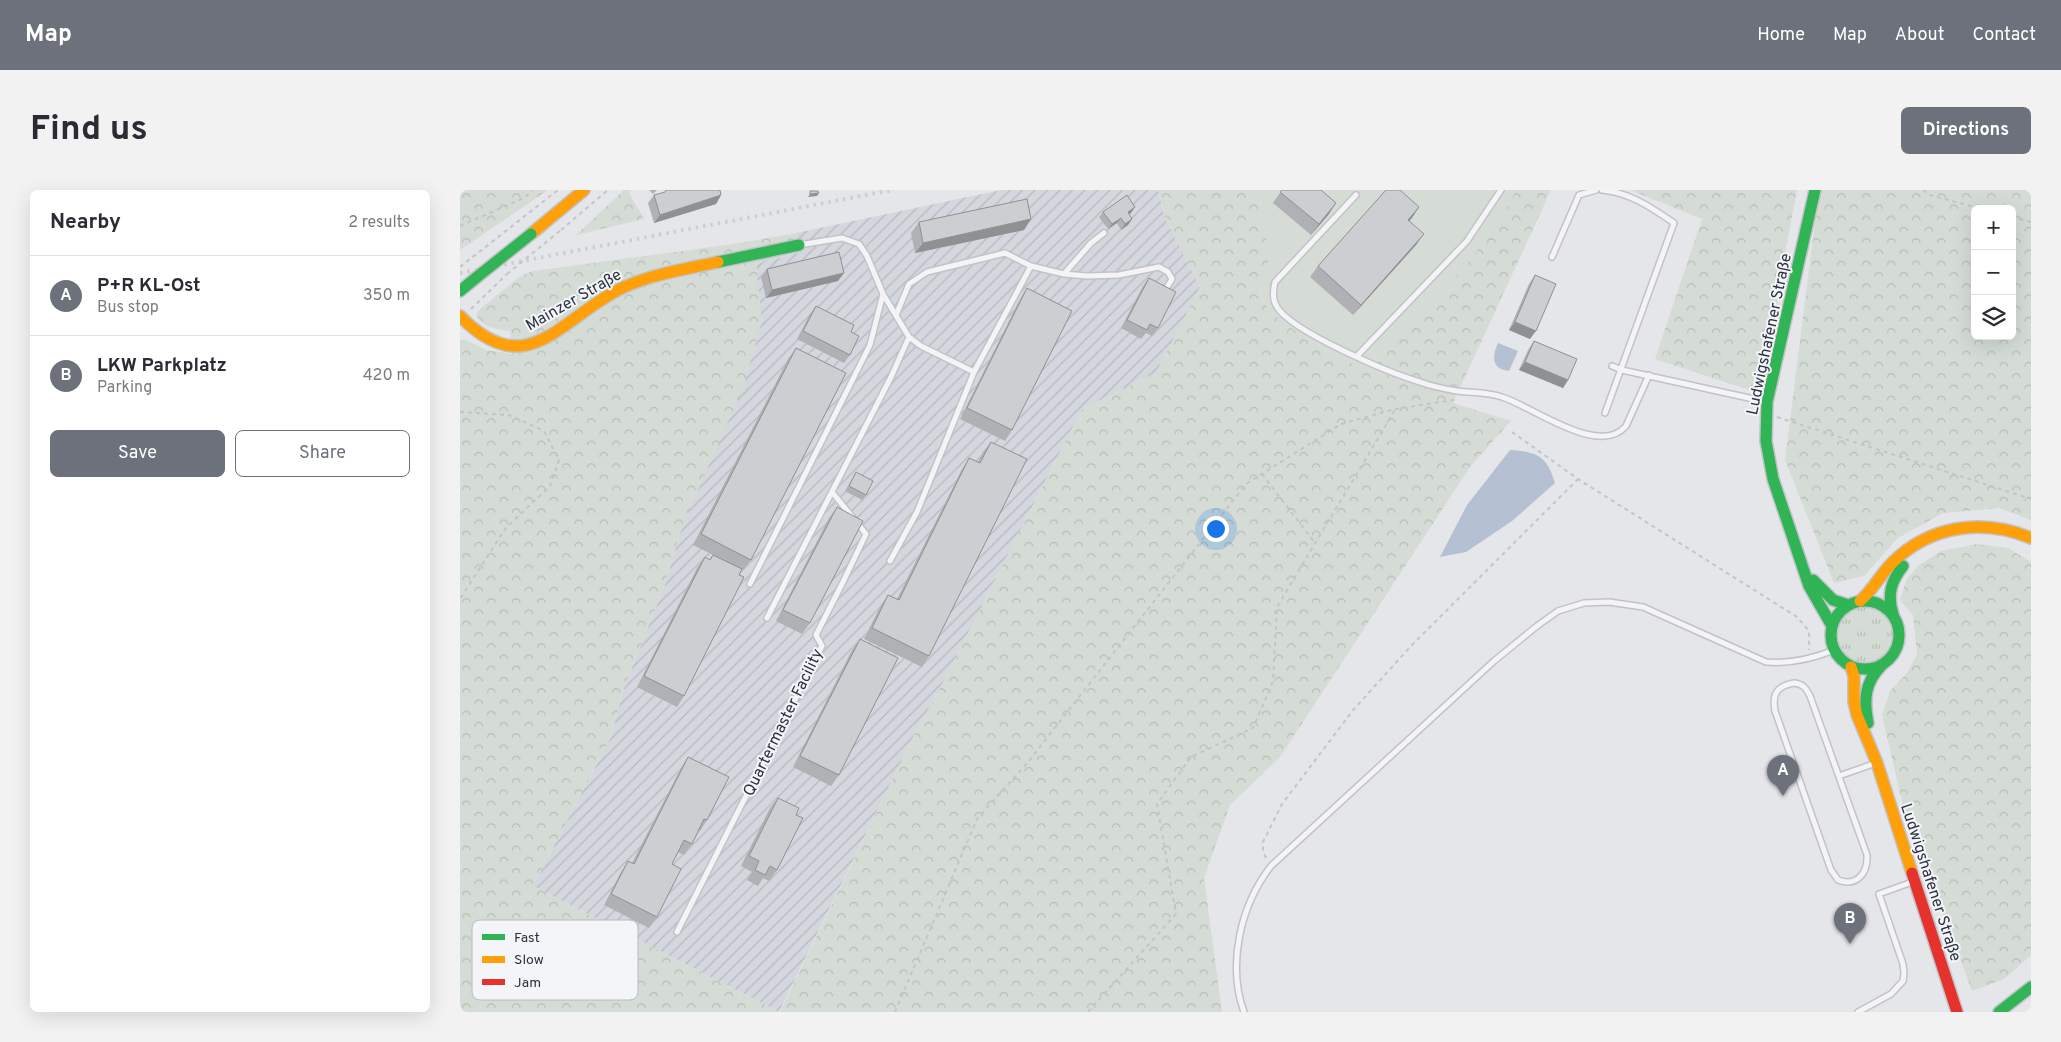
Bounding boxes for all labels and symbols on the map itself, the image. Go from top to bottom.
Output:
street label: Ludwigshafener Straße [1743,252,1797,417]
street label: Mainzer Straße [523,265,625,336]
your location [1203,516,1229,542]
street label: Quartermaster Facility [739,646,828,800]
pin: A [1767,755,1799,796]
street label: Ludwigshafener Straße [1895,801,1965,964]
pin: B [1834,903,1866,944]
legend [472,920,638,1000]
text: Fast [514,930,540,947]
text: Slow [514,952,544,969]
text: Jam [514,975,541,992]

